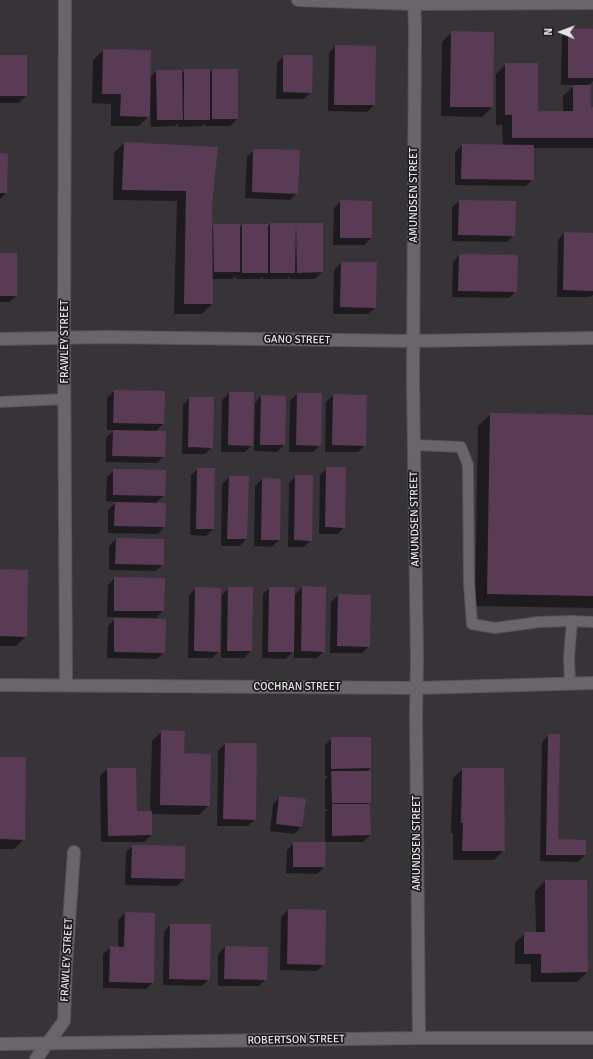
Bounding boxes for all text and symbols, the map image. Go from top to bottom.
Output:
north arrow [541,12,581,52]
text: N [542,28,555,36]
street label: AMUNDSEN STREET [407,147,421,243]
street label: FRAWLEY STREET [58,300,72,384]
street label: GANO STREET [264,333,330,347]
street label: AMUNDSEN STREET [408,471,422,567]
street label: COCHRAN STREET [254,680,340,694]
street label: AMUNDSEN STREET [410,795,424,891]
street label: FRAWLEY STREET [58,918,76,1002]
street label: ROBERTSON STREET [247,1033,345,1047]

